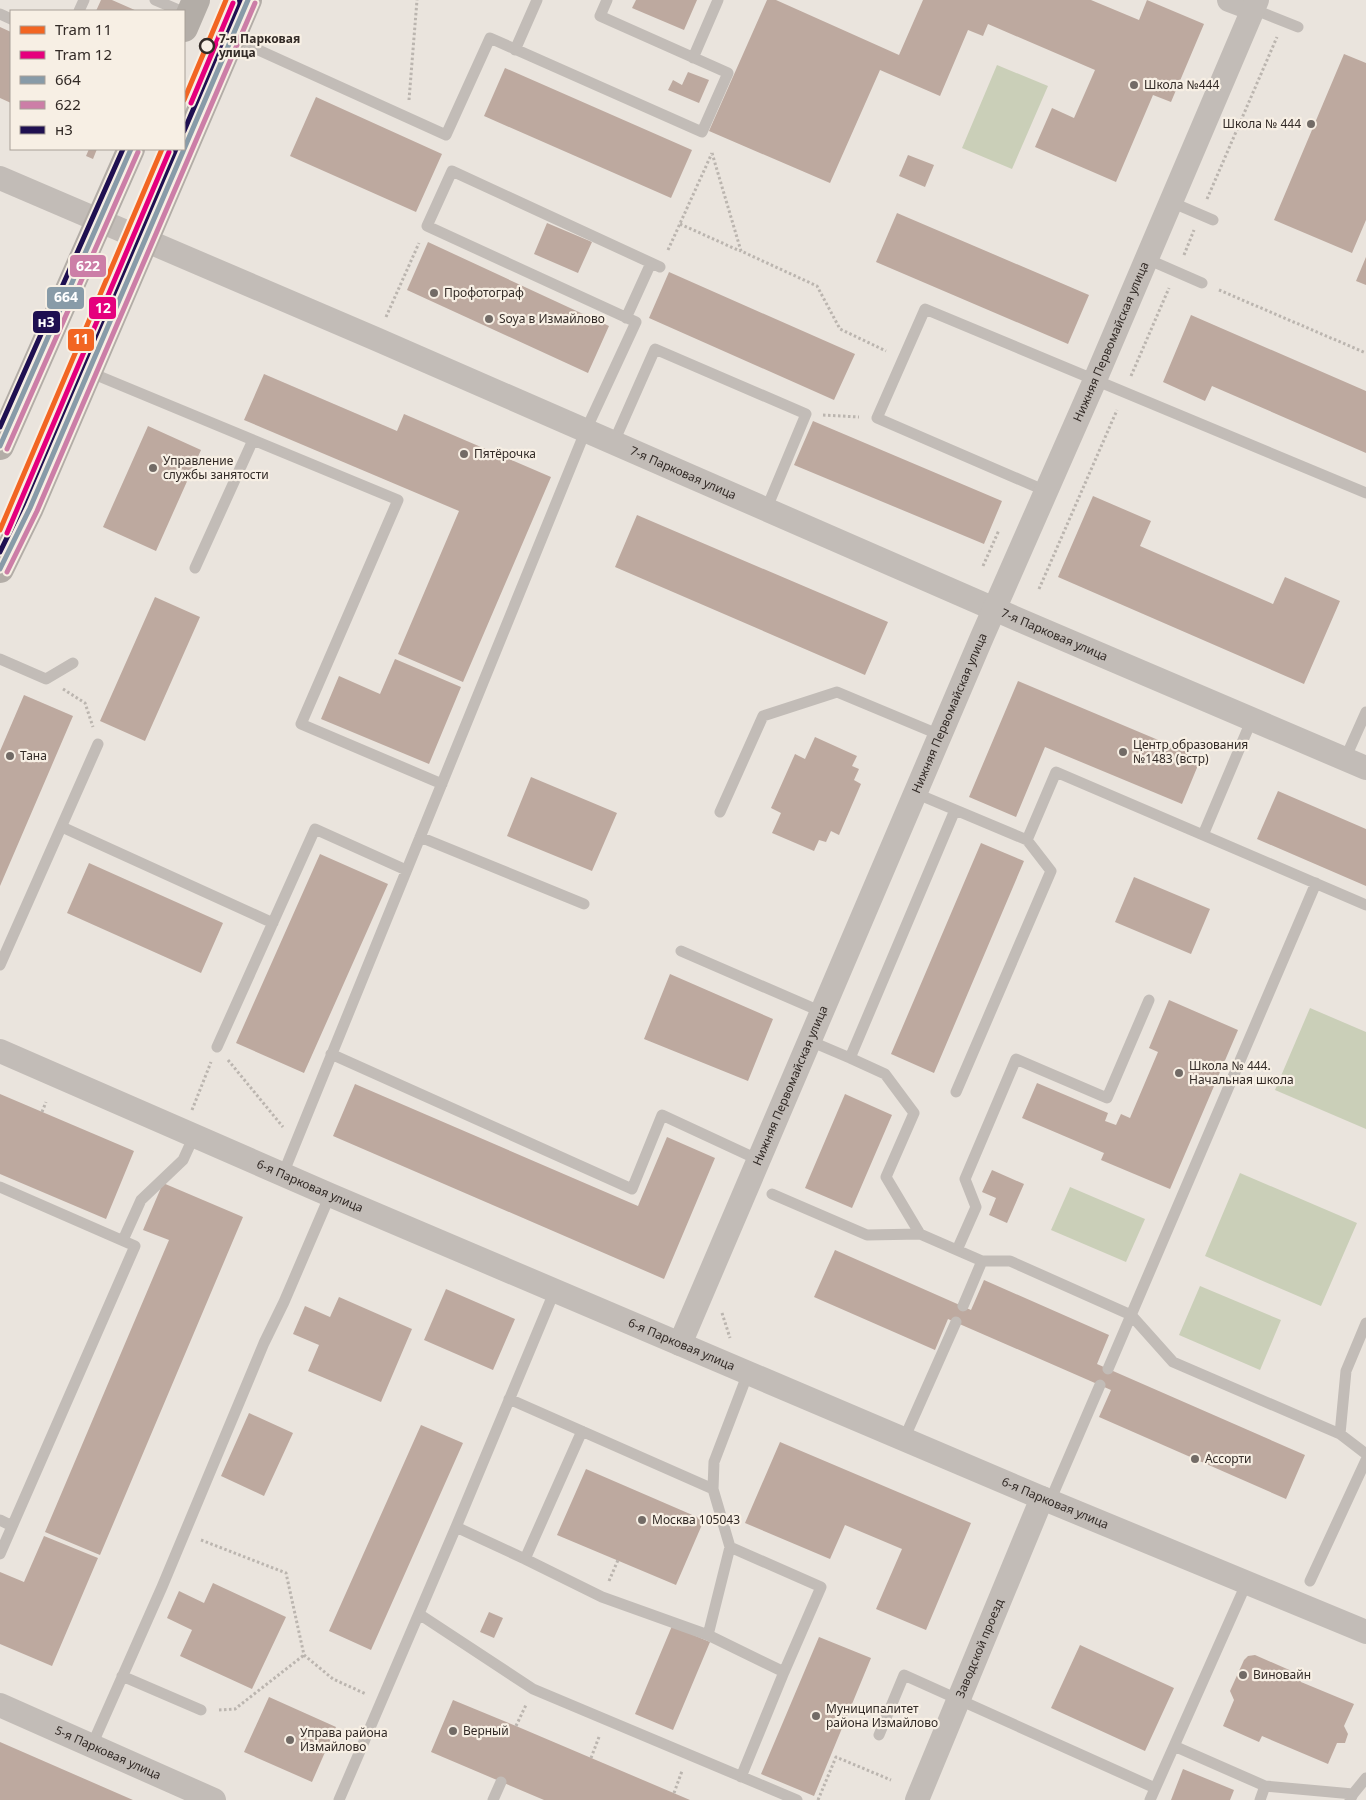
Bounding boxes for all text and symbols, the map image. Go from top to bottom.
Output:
legend [10,10,185,150]
text: Tram 11 [55,19,112,39]
place label: 7-я Парковая улица [218,30,300,61]
marker: 7-я Парковая улица [199,38,215,54]
text: Tram 12 [55,44,112,64]
text: 664 [55,69,81,89]
place label: Школа №444 [1144,76,1219,93]
marker: Школа №444 [1128,79,1140,91]
text: 622 [55,94,81,114]
place label: Школа № 444 [1223,115,1301,132]
marker: Школа № 444 [1305,118,1317,130]
text: н3 [55,119,73,139]
line badge: 622 [69,254,107,278]
text: 622 [76,256,100,275]
street label: Нижняя Первомайская улица [1069,259,1152,424]
place label: Профотограф [444,284,524,301]
line badge: 664 [46,286,85,310]
text: 664 [54,287,78,306]
marker: Профотограф [428,287,440,299]
line badge: 12 [88,296,117,320]
text: 12 [95,298,111,317]
line badge: н3 [32,310,61,334]
place label: Soya в Измайлово [499,310,605,327]
text: н3 [37,312,55,331]
marker: Soya в Измайлово [483,313,495,325]
line badge: 11 [67,328,95,352]
text: 11 [73,329,89,348]
street label: 7-я Парковая улица [627,442,739,503]
place label: Пятёрочка [474,445,536,462]
marker: Пятёрочка [458,448,470,460]
place label: Управление cлужбы занятости [163,452,269,483]
marker: Управление cлужбы занятости [147,462,159,474]
street label: 7-я Парковая улица [998,604,1110,665]
street label: Нижняя Первомайская улица [907,630,991,796]
place label: Центр образования №1483 (встр) [1133,736,1248,767]
marker: Центр образования №1483 (встр) [1117,746,1129,758]
place label: Тана [20,747,47,764]
marker: Тана [4,750,16,762]
street label: Нижняя Первомайская улица [748,1003,832,1168]
place label: Школа № 444. Начальная школа [1189,1057,1294,1088]
marker: Школа № 444. Начальная школа [1173,1067,1185,1079]
street label: 6-я Парковая улица [254,1155,366,1216]
street label: 6-я Парковая улица [626,1314,738,1374]
place label: Ассорти [1205,1450,1251,1467]
marker: Ассорти [1189,1453,1201,1465]
street label: 6-я Парковая улица [999,1473,1111,1533]
place label: Москва 105043 [652,1511,740,1528]
marker: Москва 105043 [636,1514,648,1526]
street label: Заводской проезд [951,1595,1008,1700]
place label: Виновайн [1253,1666,1311,1683]
marker: Виновайн [1237,1669,1249,1681]
place label: Муниципалитет района Измайлово [826,1700,938,1731]
marker: Муниципалитет района Измайлово [810,1710,822,1722]
street label: 5-я Парковая улица [52,1721,164,1783]
place label: Верный [463,1722,509,1739]
place label: Управа района Измайлово [300,1724,388,1755]
marker: Верный [447,1725,459,1737]
marker: Управа района Измайлово [284,1734,296,1746]

